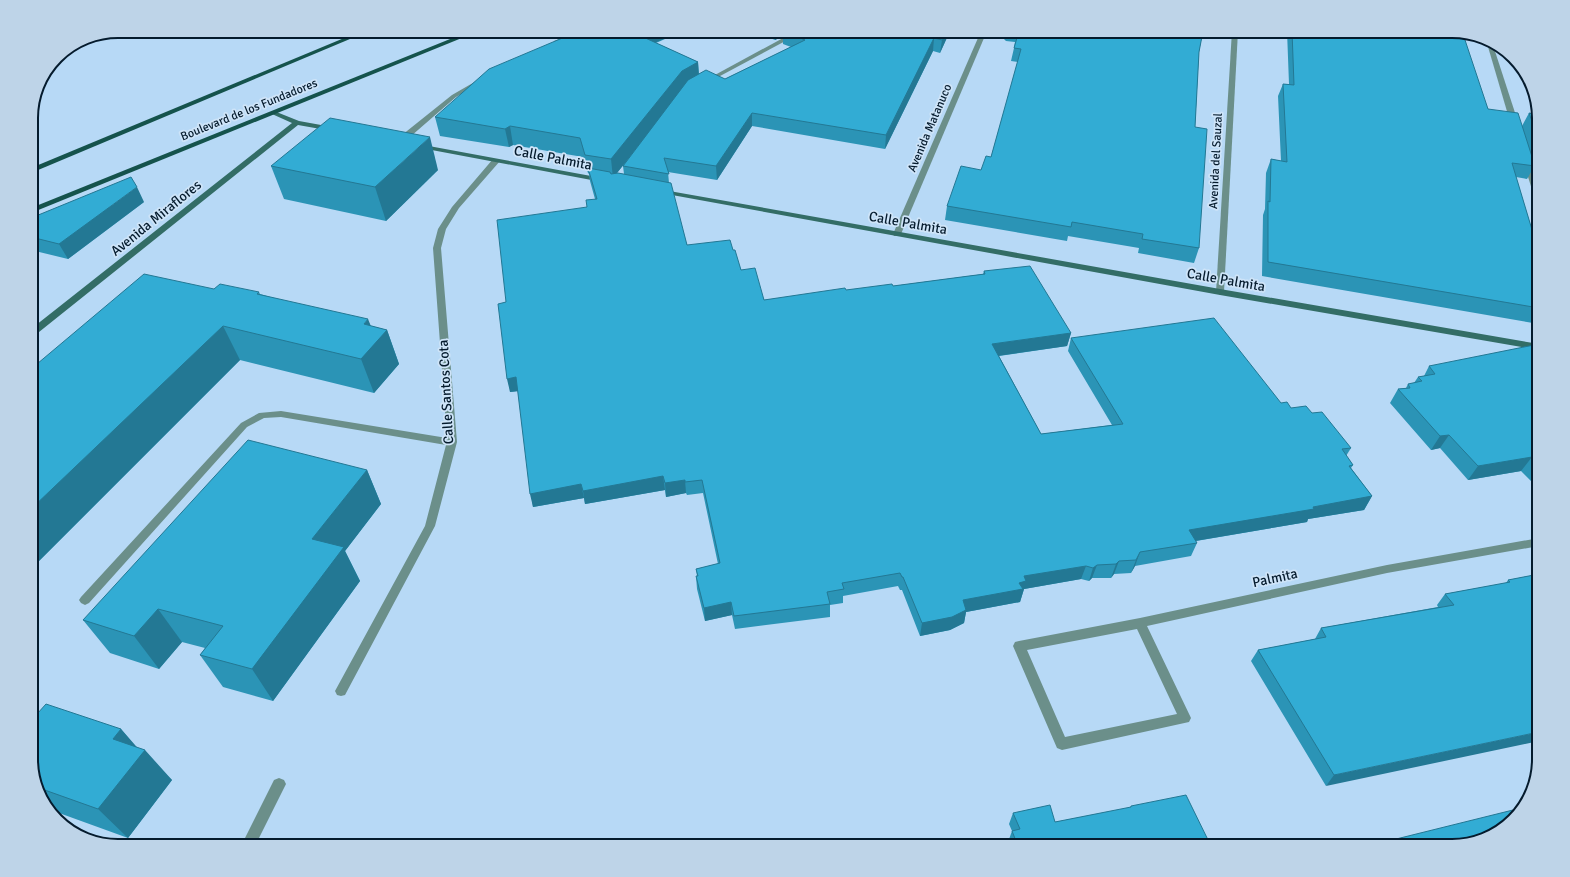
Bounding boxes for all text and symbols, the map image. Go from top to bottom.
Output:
street label: Boulevard de los Fundadores [178,76,320,144]
street label: Avenida Matanuco [905,82,955,174]
street label: Avenida del Sauzal [1206,112,1226,209]
street label: Calle Palmita [513,142,593,174]
street label: Avenida Miraflores [107,176,205,260]
street label: Calle Palmita [868,208,948,238]
street label: Calle Palmita [1186,265,1266,295]
street label: Calle Santos Cota [435,339,457,445]
street label: Palmita [1251,565,1299,591]

